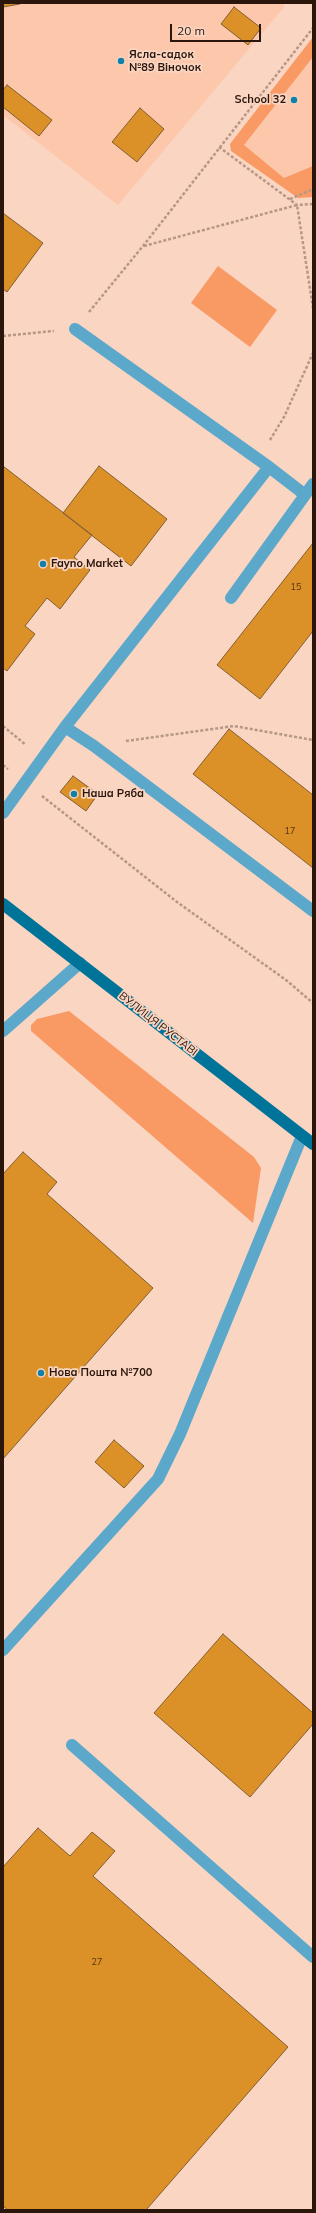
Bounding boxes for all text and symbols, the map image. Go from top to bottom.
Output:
scale bar [172,16,263,42]
text: 20 m [177,23,205,38]
place label: Ясла-садок №89 Віночок [129,48,201,74]
marker: Ясла-садок №89 Віночок [116,56,126,66]
place label: School 32 [235,93,286,107]
marker: School 32 [289,95,299,105]
place label: Fayno Market [51,557,123,571]
marker: Fayno Market [38,559,48,569]
house number: 15 [291,582,301,592]
place label: Наша Ряба [82,787,144,801]
marker: Наша Ряба [69,789,79,799]
house number: 17 [285,826,295,836]
street label: ВУЛИЦЯ РУСТАВІ [116,989,200,1059]
place label: Нова Пошта №700 [49,1366,152,1380]
marker: Нова Пошта №700 [36,1368,46,1378]
house number: 27 [92,1957,102,1967]

